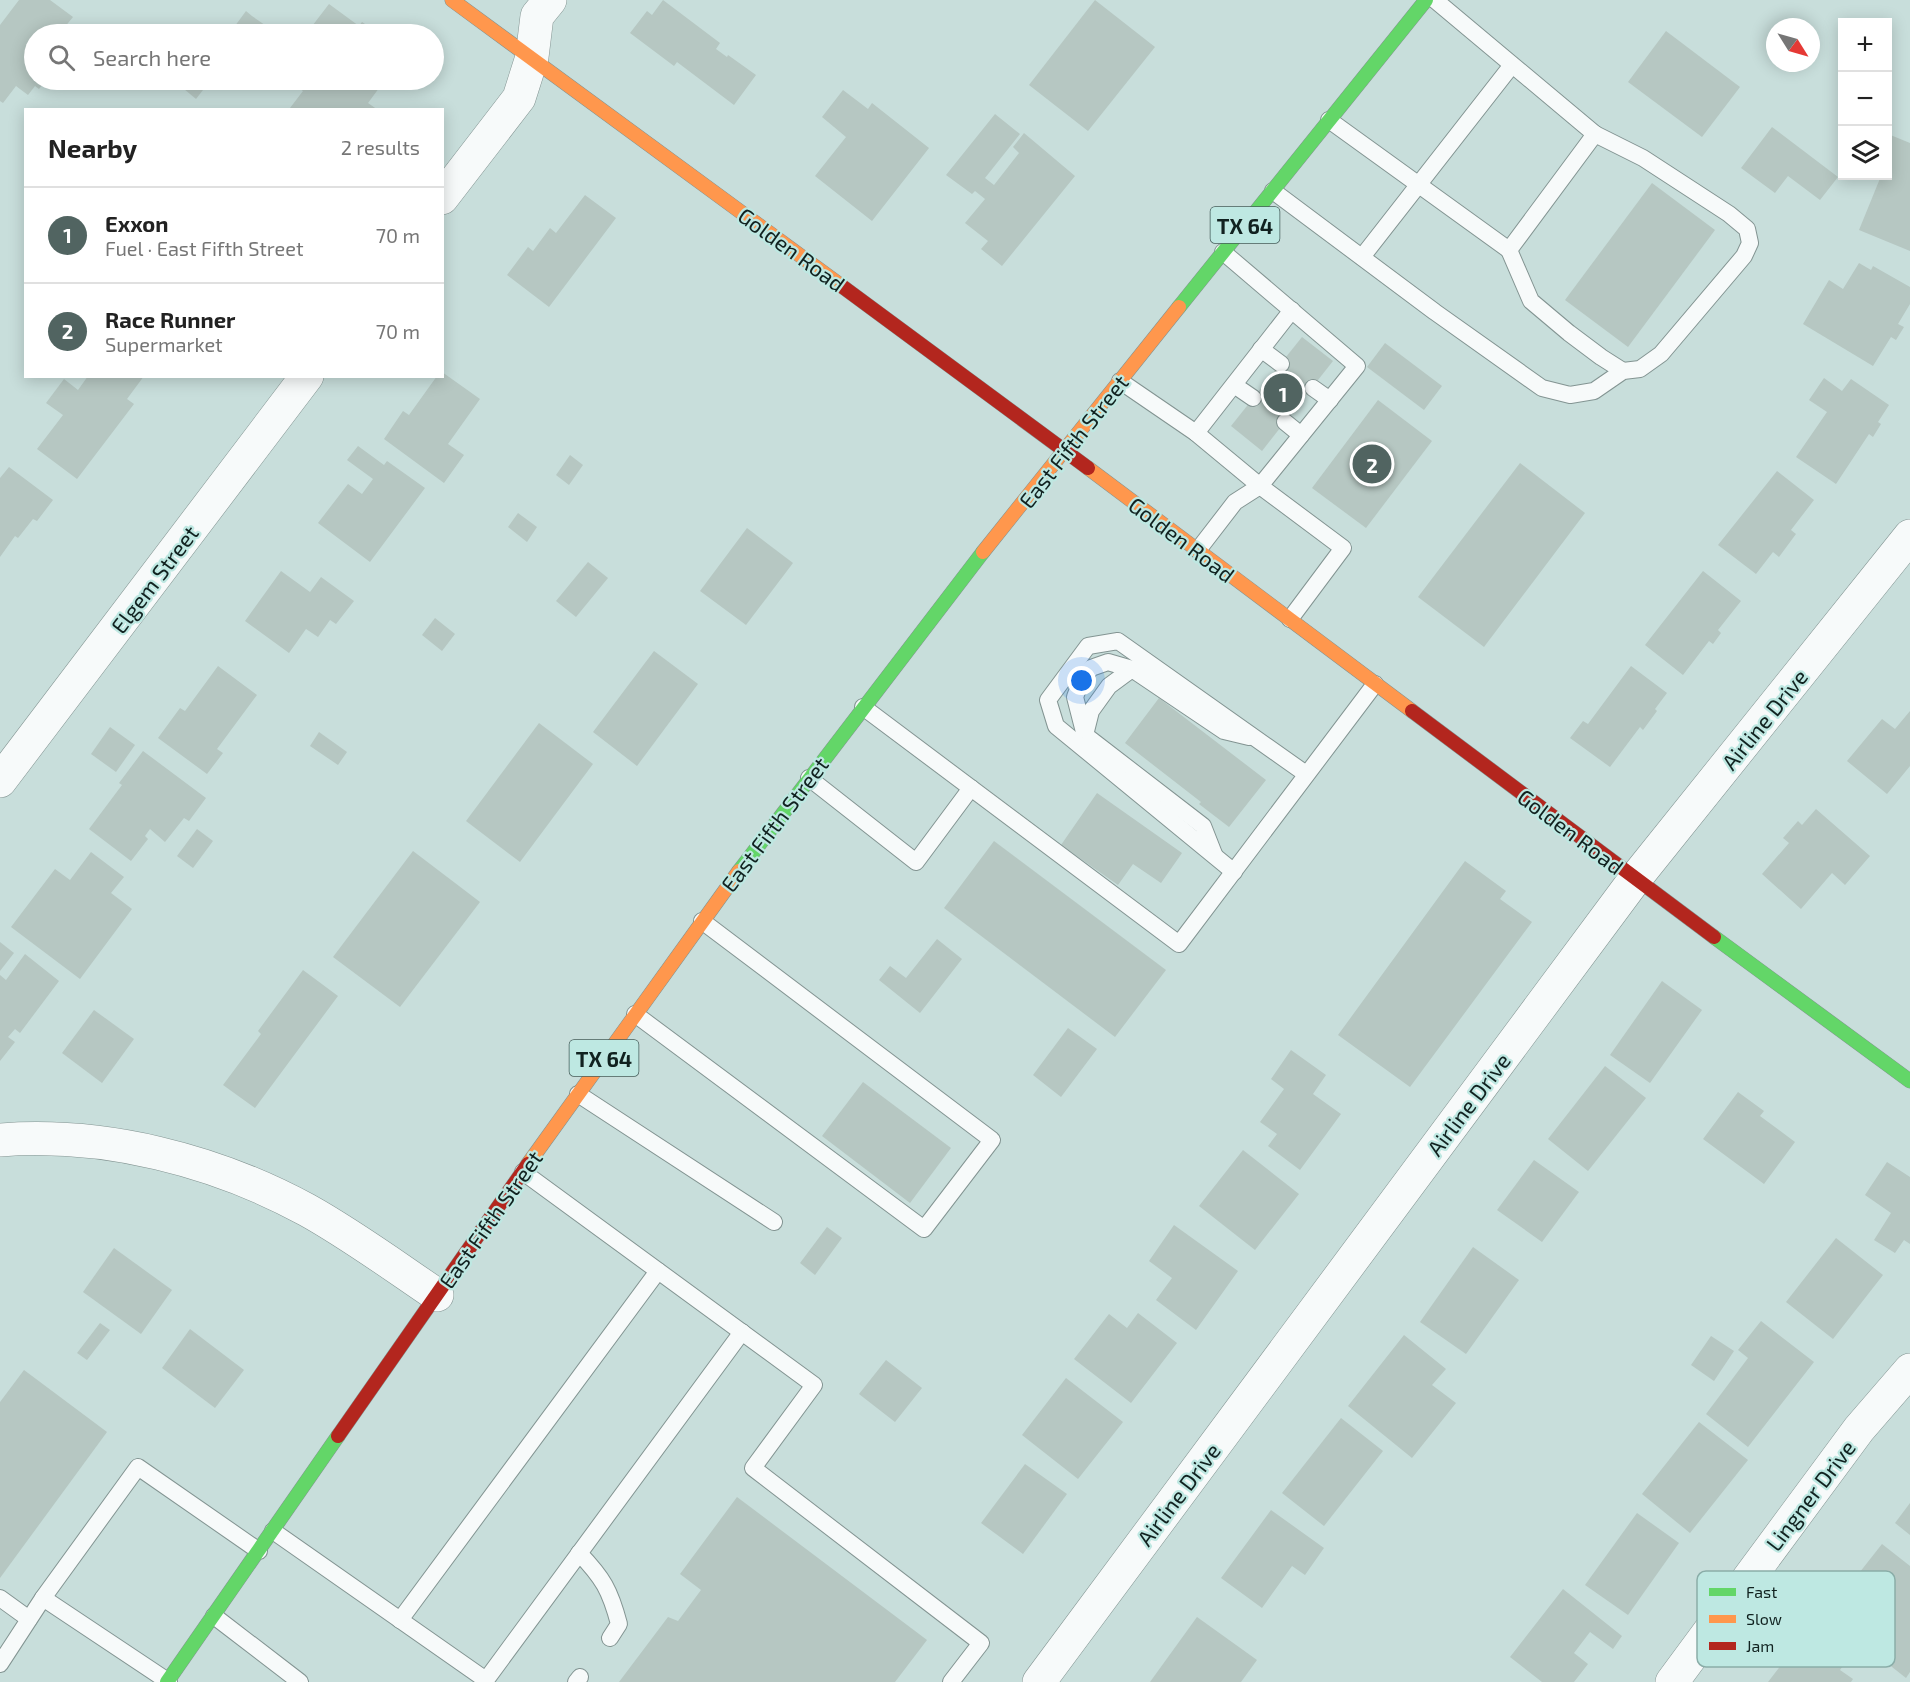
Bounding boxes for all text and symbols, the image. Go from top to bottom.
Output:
north arrow [1766,18,1820,72]
map controls [1838,18,1892,180]
button: + [1838,18,1892,72]
search box [24,24,444,90]
icon: search [45,41,78,74]
text: Search here [93,44,211,70]
button: − [1838,72,1892,126]
button: layers [1838,126,1892,180]
text: Nearby [48,132,137,163]
text: 2 results [341,135,420,159]
street label: Golden Road [734,202,850,296]
road number: TX 64 [1210,207,1280,243]
text: Exxon [105,210,169,236]
text: 1 [63,223,72,247]
text: 70 m [376,223,420,247]
text: Fuel · East Fifth Street [105,236,304,260]
text: Race Runner [105,306,236,332]
text: 2 [62,319,73,343]
text: 70 m [376,319,420,343]
text: Supermarket [105,332,223,356]
street label: East Fifth Street [1013,369,1133,513]
pin: 1 [1264,370,1302,416]
pin: 2 [1352,442,1392,486]
street label: Golden Road [1124,491,1240,587]
street label: Elgem Street [105,520,203,638]
street label: Airline Drive [1716,664,1812,774]
your location [1067,666,1096,695]
street label: East Fifth Street [715,752,833,896]
street label: Golden Road [1513,783,1629,879]
road number: TX 64 [570,1040,638,1076]
street label: Airline Drive [1421,1048,1515,1160]
street label: East Fifth Street [433,1145,547,1293]
street label: Lingner Drive [1760,1434,1860,1556]
street label: Airline Drive [1131,1438,1225,1550]
legend [1697,1571,1895,1667]
text: Fast [1746,1582,1777,1601]
text: Slow [1746,1609,1782,1628]
text: Jam [1746,1636,1774,1655]

